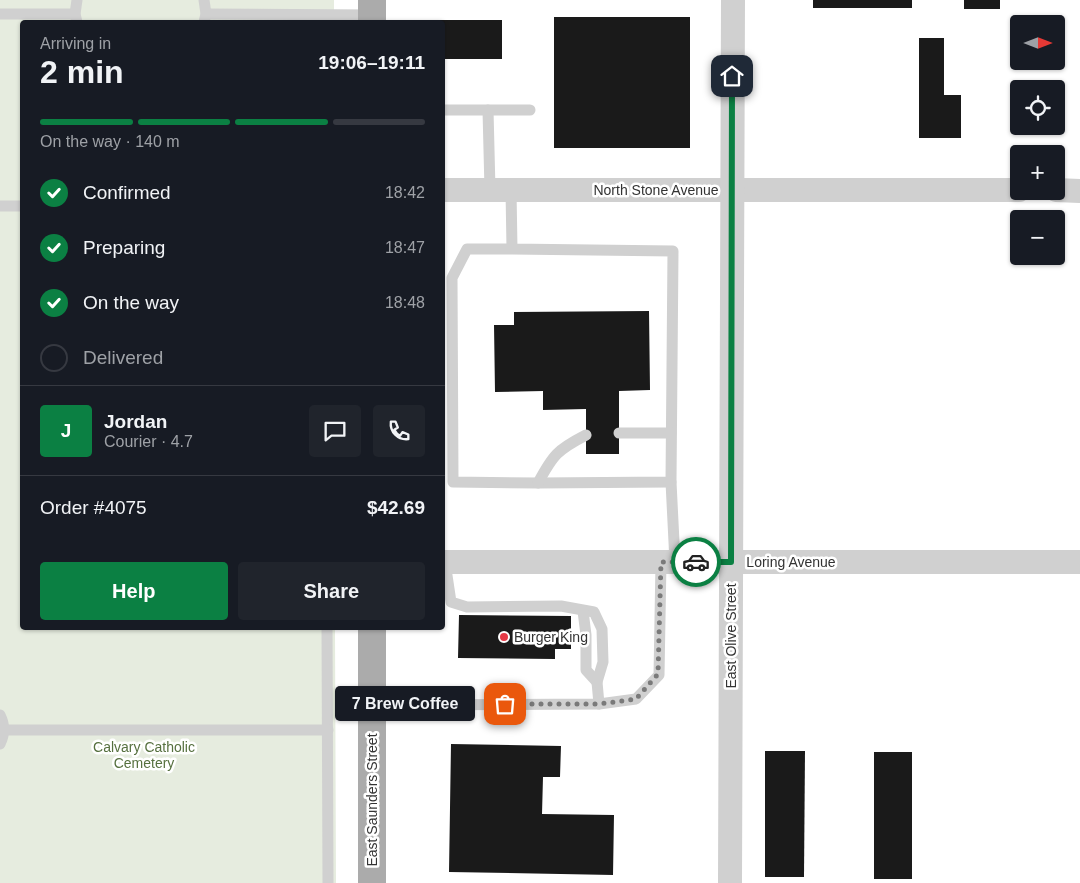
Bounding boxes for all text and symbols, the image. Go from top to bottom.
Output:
north arrow [1010,15,1065,70]
map controls [1010,15,1065,265]
text: Arriving in [40,35,111,52]
text: 19:06–19:11 [318,52,425,73]
text: 2 min [40,54,124,90]
pin [711,55,753,97]
icon: home [718,62,746,90]
button: locate [1010,80,1065,135]
text: On the way · 140 m [40,133,180,150]
button: + [1010,145,1065,200]
icon: check [40,179,68,207]
text: Confirmed [83,182,171,203]
street label: North Stone Avenue [593,182,719,198]
text: 18:42 [385,184,425,201]
button: − [1010,210,1065,265]
icon: check [40,234,68,262]
text: Preparing [83,237,165,258]
text: 18:47 [385,239,425,256]
icon: check [40,289,68,317]
text: On the way [83,292,179,313]
text: 18:48 [385,294,425,311]
text: Delivered [83,347,163,368]
button: chat [309,405,361,457]
button: phone [373,405,425,457]
text: Jordan [104,411,167,432]
text: J [61,420,71,441]
text: Courier · 4.7 [104,433,193,450]
text: Order #4075 [40,497,147,518]
text: $42.69 [367,497,425,518]
courier [671,537,721,587]
icon: car [682,548,710,576]
street label: Loring Avenue [746,554,836,570]
button: Help [40,562,228,620]
button: Share [238,562,425,620]
street label: East Olive Street [723,583,739,689]
place label: Burger King [514,629,588,645]
marker: Burger King [498,631,510,643]
pin [484,683,526,725]
callout: 7 Brew Coffee [335,686,475,722]
icon: bag [491,690,519,718]
text: 7 Brew Coffee [352,695,458,712]
street label: East Saunders Street [364,733,380,867]
park label: Calvary Catholic Cemetery [93,739,195,771]

